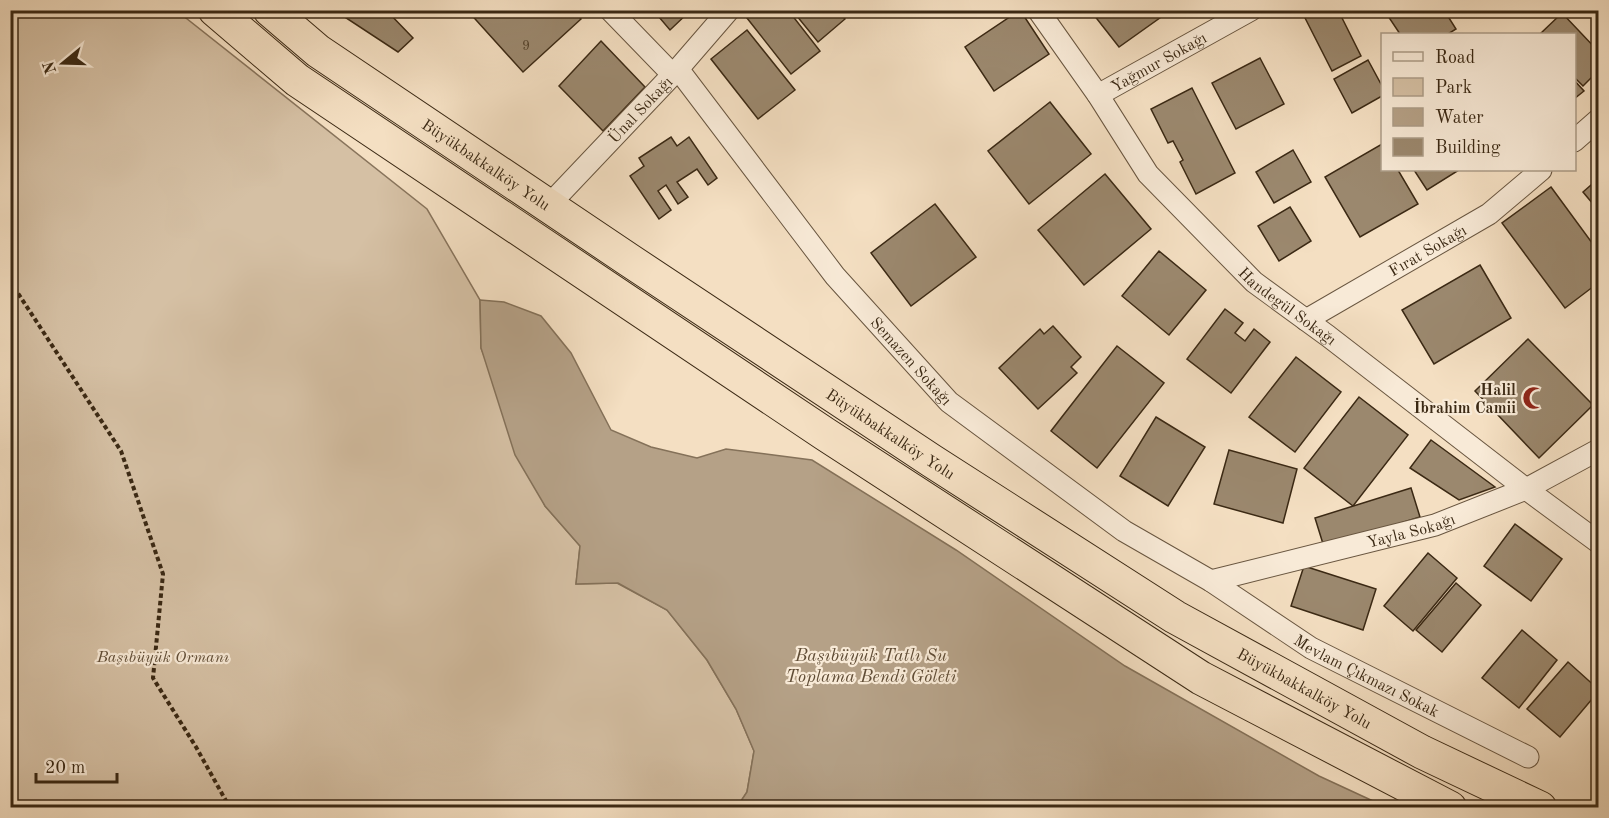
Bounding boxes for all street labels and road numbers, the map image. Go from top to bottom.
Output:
street label: Yağmur Sokağı [1109,30,1210,96]
street label: Ünal Sokağı [603,74,676,147]
street label: Büyükbakkalköy Yolu [418,117,553,215]
street label: Fırat Sokağı [1387,223,1470,280]
street label: Handegül Sokağı [1234,265,1338,349]
street label: Semazen Sokağı [866,315,954,409]
street label: Büyükbakkalköy Yolu [823,387,957,484]
street label: Yayla Sokağı [1365,512,1458,552]
street label: Mevlam Çıkmazı Sokak [1290,633,1441,721]
street label: Büyükbakkalköy Yolu [1234,647,1374,733]

